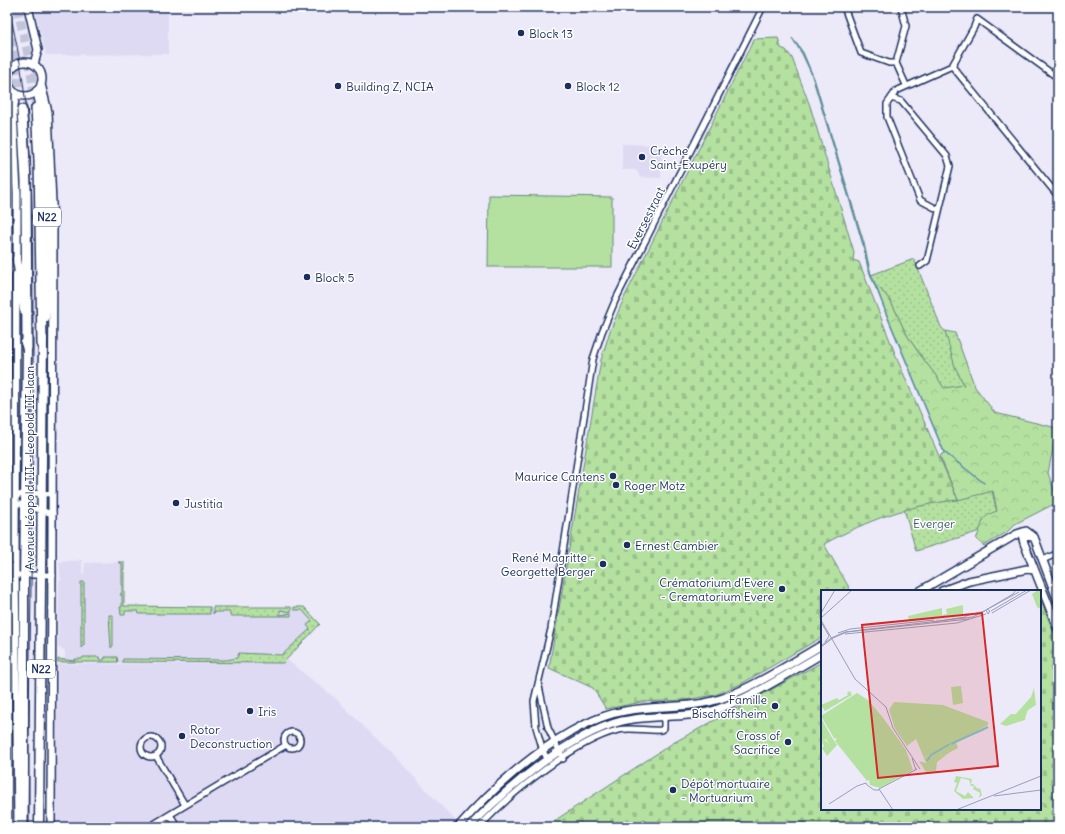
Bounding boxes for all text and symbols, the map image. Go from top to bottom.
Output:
place label: Block 13 [529,26,573,41]
marker: Block 13 [516,28,526,38]
place label: Building Z, NCIA [346,79,434,94]
place label: Block 12 [576,79,620,94]
marker: Building Z, NCIA [333,81,343,91]
marker: Block 12 [563,81,573,91]
place label: Crèche Saint-Exupéry [650,143,727,172]
marker: Crèche Saint-Exupéry [637,152,647,162]
street label: Eversestraat [624,184,668,252]
road number: N22 [33,208,61,226]
place label: Block 5 [315,270,354,285]
marker: Block 5 [302,272,312,282]
street label: Avenue Léopold III - Leopold III-laan [22,366,37,570]
place label: Maurice Cantens [514,469,605,484]
marker: Maurice Cantens [608,471,618,481]
place label: Roger Motz [624,478,686,493]
marker: Roger Motz [611,480,621,490]
place label: Justitia [184,496,223,511]
marker: Justitia [171,498,181,508]
park label: Everger [913,516,955,531]
place label: Ernest Cambier [635,538,719,553]
marker: Ernest Cambier [622,540,632,550]
place label: René Magritte - Georgette Berger [501,550,595,579]
marker: René Magritte - Georgette Berger [598,559,608,569]
place label: Crématorium d’Evere - Crematorium Evere [659,575,774,604]
marker: Crématorium d’Evere - Crematorium Evere [777,584,787,594]
inset map [821,590,1041,810]
road number: N22 [27,660,55,678]
place label: Famille Bischoffsheim [691,692,767,721]
marker: Famille Bischoffsheim [770,701,780,711]
place label: Iris [258,704,276,719]
marker: Iris [245,706,255,716]
place label: Rotor Deconstruction [190,722,273,751]
place label: Cross of Sacrifice [734,728,781,757]
marker: Rotor Deconstruction [177,731,187,741]
marker: Cross of Sacrifice [783,737,793,747]
place label: Dépôt mortuaire - Mortuarium [681,776,770,805]
marker: Dépôt mortuaire - Mortuarium [668,785,678,795]

